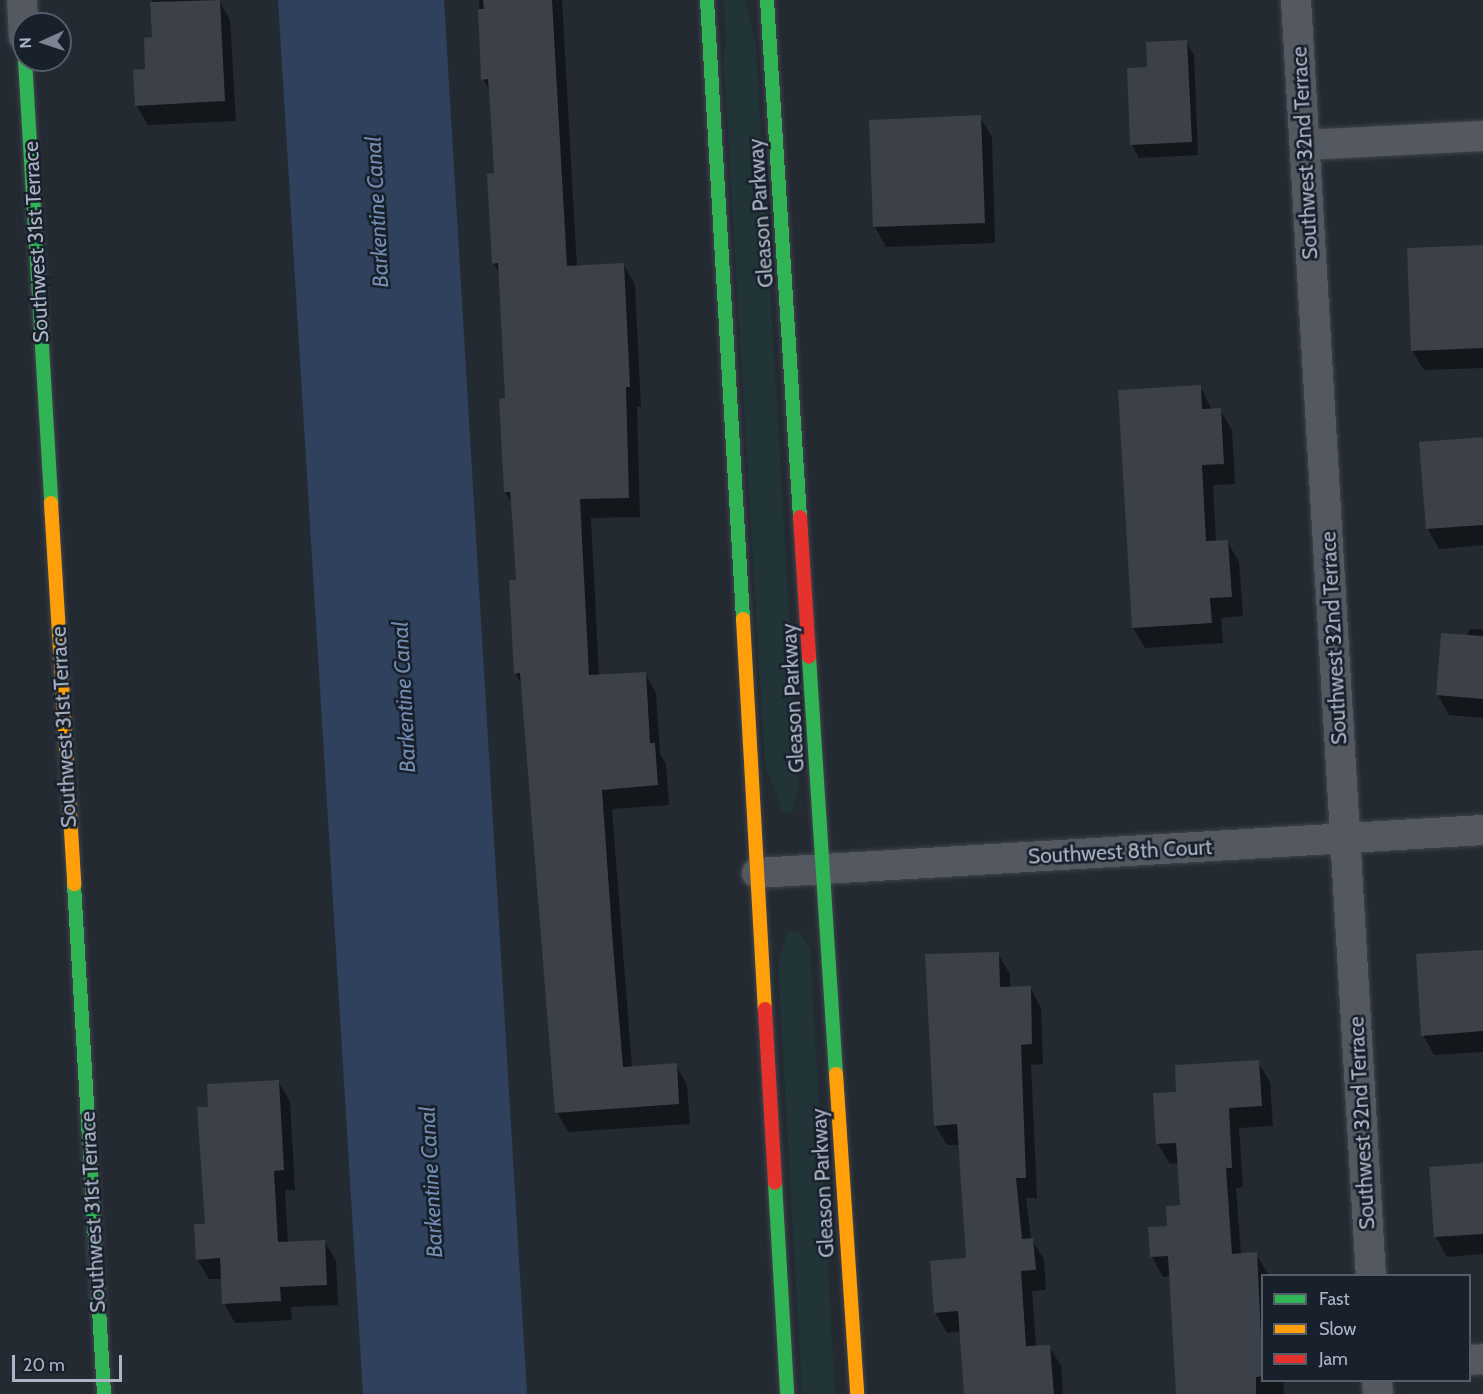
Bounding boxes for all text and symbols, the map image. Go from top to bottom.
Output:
north arrow [12,12,72,72]
text: N [16,37,35,49]
street label: Southwest 32nd Terrace [1287,46,1323,260]
water label: Barkentine Canal [360,136,394,288]
street label: Gleason Parkway [743,137,779,289]
street label: Southwest 31st Terrace [18,141,54,343]
street label: Southwest 32nd Terrace [1316,531,1352,745]
water label: Barkentine Canal [387,621,421,773]
street label: Gleason Parkway [777,623,809,773]
street label: Southwest 31st Terrace [46,626,82,828]
street label: Southwest 8th Court [1027,835,1213,869]
street label: Southwest 32nd Terrace [1344,1016,1380,1230]
water label: Barkentine Canal [414,1106,448,1258]
street label: Gleason Parkway [807,1108,839,1258]
street label: Southwest 31st Terrace [75,1111,111,1313]
legend [1261,1274,1471,1382]
text: Fast [1319,1288,1350,1310]
text: Slow [1319,1318,1356,1340]
scale bar [15,1343,124,1381]
text: Jam [1319,1348,1348,1370]
text: 20 m [23,1354,65,1376]

